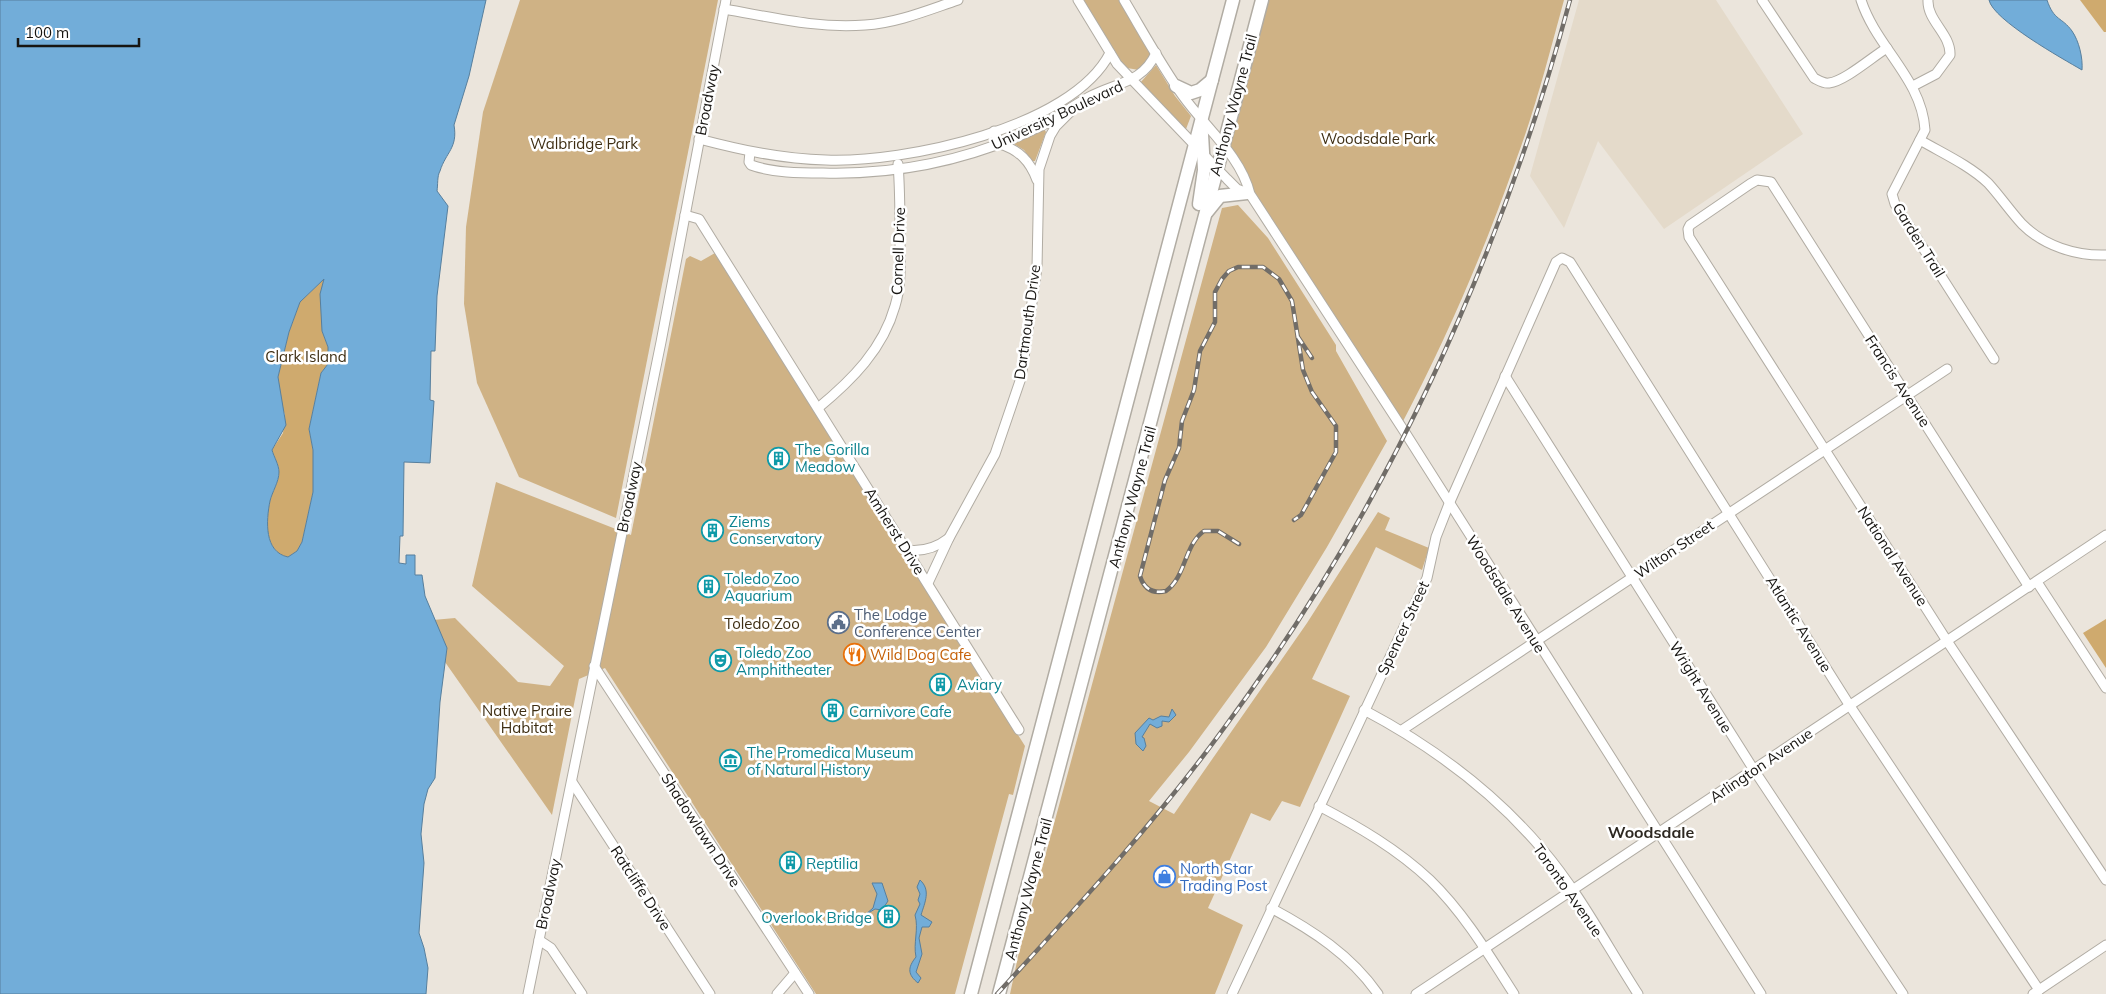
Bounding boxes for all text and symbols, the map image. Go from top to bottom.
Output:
scale bar [18,15,139,47]
text: 100 m [25,23,69,42]
street label: Anthony Wayne Trail [1205,32,1261,178]
street label: Broadway [691,63,723,137]
street label: University Boulevard [988,76,1126,154]
park label: Woodsdale Park [1321,129,1436,148]
park label: Walbridge Park [530,134,638,153]
street label: Garden Trail [1889,199,1949,281]
street label: Cornell Drive [887,207,909,295]
street label: Dartmouth Drive [1010,263,1044,381]
street label: Francis Avenue [1861,331,1935,431]
park label: Clark Island [265,347,347,366]
street label: Anthony Wayne Trail [1104,424,1160,570]
place label: The Gorilla Meadow [795,440,870,476]
building icon: The Gorilla Meadow [767,446,791,470]
street label: Broadway [612,460,646,534]
street label: Amherst Drive [861,484,929,578]
street label: National Avenue [1854,503,1932,609]
place label: Ziems Conservatory [729,512,822,548]
street label: Wilton Street [1631,515,1717,583]
building icon: Ziems Conservatory [701,518,725,542]
street label: Woodsdale Avenue [1462,532,1550,656]
place label: Toledo Zoo Aquarium [724,569,800,605]
street label: Atlantic Avenue [1762,572,1836,676]
building icon: Toledo Zoo Aquarium [696,575,720,599]
street label: Spencer Street [1373,578,1433,678]
place label: The Lodge Conference Center [854,605,982,641]
public building icon: The Lodge Conference Center [826,611,850,635]
park label: Toledo Zoo [724,614,800,633]
street label: Wright Avenue [1665,638,1737,736]
restaurant icon: Wild Dog Cafe [842,642,866,666]
place label: Toledo Zoo Amphitheater [736,643,832,679]
place label: Wild Dog Cafe [870,645,972,664]
theatre icon: Toledo Zoo Amphitheater [708,649,732,673]
building icon: Aviary [929,672,953,696]
place label: Aviary [957,675,1002,694]
building icon: Carnivore Cafe [821,699,845,723]
park label: Native Praire Habitat [482,701,572,737]
place label: Carnivore Cafe [849,702,952,721]
street label: Arlington Avenue [1706,724,1816,806]
place label: The Promedica Museum of Natural History [747,743,914,779]
museum icon: The Promedica Museum of Natural History [719,749,743,773]
street label: Shadowlawn Drive [657,769,745,891]
street label: Anthony Wayne Trail [1000,816,1056,962]
district label: Woodsdale [1608,822,1695,842]
street label: Toronto Avenue [1529,840,1607,940]
street label: Ratcliffe Drive [607,842,675,934]
building icon: Reptilia [778,851,802,875]
place label: Reptilia [806,854,858,873]
street label: Broadway [531,857,565,931]
place label: North Star Trading Post [1180,859,1267,895]
shop icon: North Star Trading Post [1152,865,1176,889]
building icon: Overlook Bridge [876,905,900,929]
place label: Overlook Bridge [761,908,872,927]

